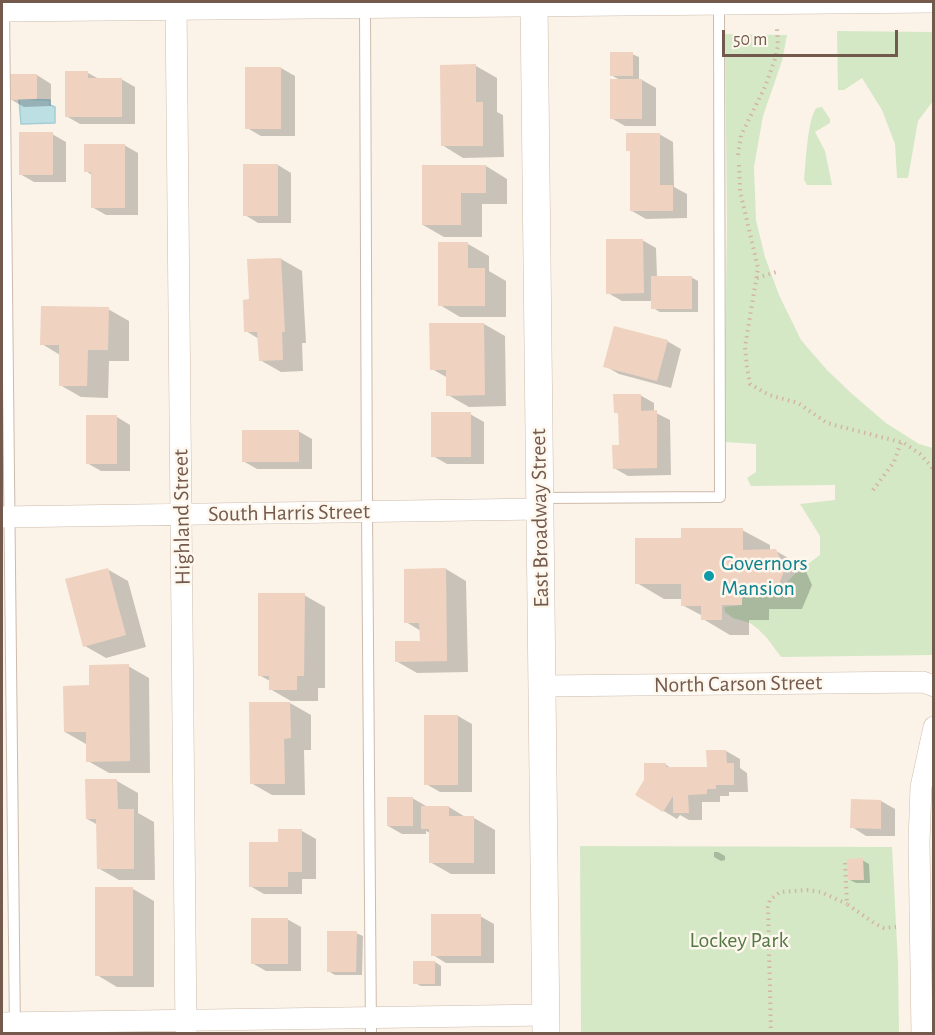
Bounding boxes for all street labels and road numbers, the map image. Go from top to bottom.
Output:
street label: East Broadway Street [525,428,555,608]
street label: Highland Street [168,449,196,585]
street label: South Harris Street [208,498,370,528]
street label: North Carson Street [654,669,822,699]

